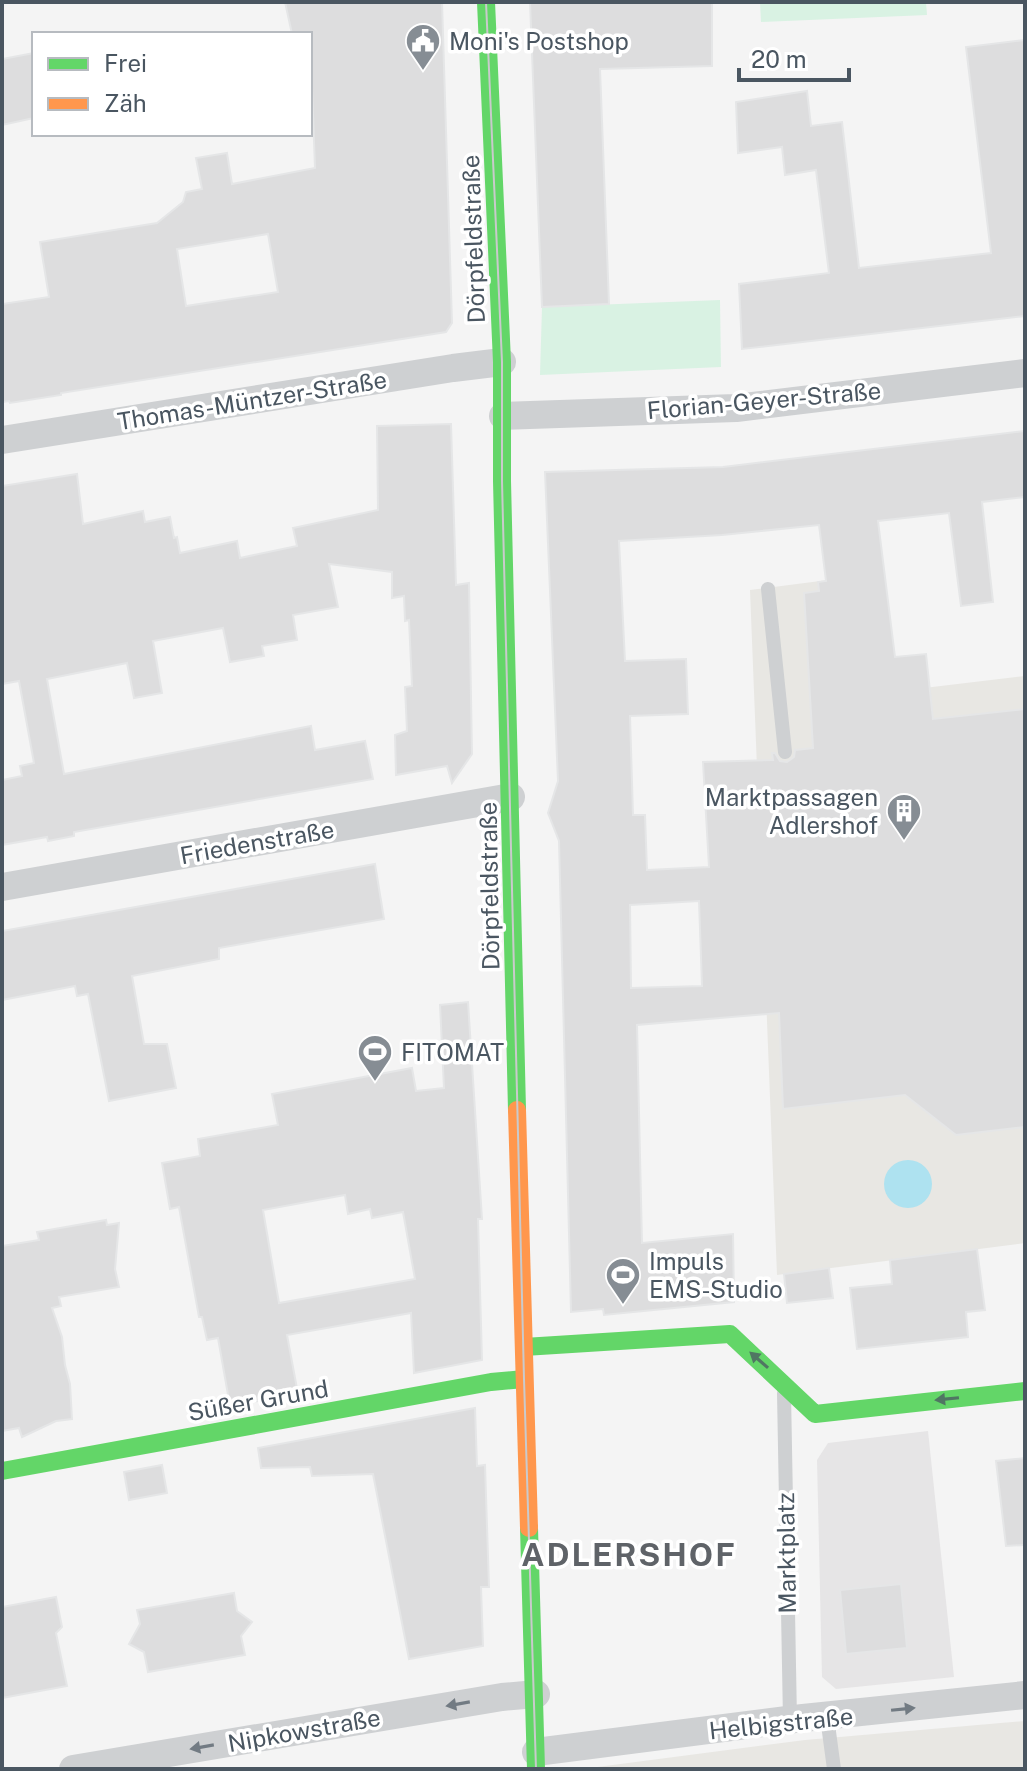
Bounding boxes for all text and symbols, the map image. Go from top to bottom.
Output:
public building icon: Moni's Postshop [404,22,442,72]
place label: Moni's Postshop [449,27,629,55]
legend [32,32,312,136]
scale bar [739,32,849,82]
text: 20 m [751,45,807,73]
text: Frei [104,49,147,77]
text: Zäh [104,89,147,117]
street label: Dörpfeldstraße [456,154,490,324]
street label: Thomas-Müntzer-Straße [115,365,389,435]
street label: Florian-Geyer-Straße [646,376,882,424]
place label: Marktpassagen Adlershof [705,783,878,839]
building icon: Marktpassagen Adlershof [885,792,923,842]
street label: Dörpfeldstraße [474,802,504,970]
street label: Friedenstraße [178,815,336,869]
sports icon: FITOMAT [356,1033,394,1083]
place label: FITOMAT [401,1038,504,1066]
place label: Impuls EMS-Studio [649,1247,783,1303]
sports icon: Impuls EMS-Studio [604,1256,642,1306]
one-way arrow [750,1351,769,1369]
street label: Süßer Grund [185,1374,331,1426]
one-way arrow [935,1393,960,1406]
street label: Marktplatz [771,1492,801,1614]
district label: ADLERSHOF [521,1536,737,1573]
one-way arrow [446,1698,471,1711]
street label: Helbigstraße [708,1702,854,1744]
one-way arrow [891,1702,916,1715]
street label: Nipkowstraße [226,1703,382,1757]
one-way arrow [189,1742,214,1754]

